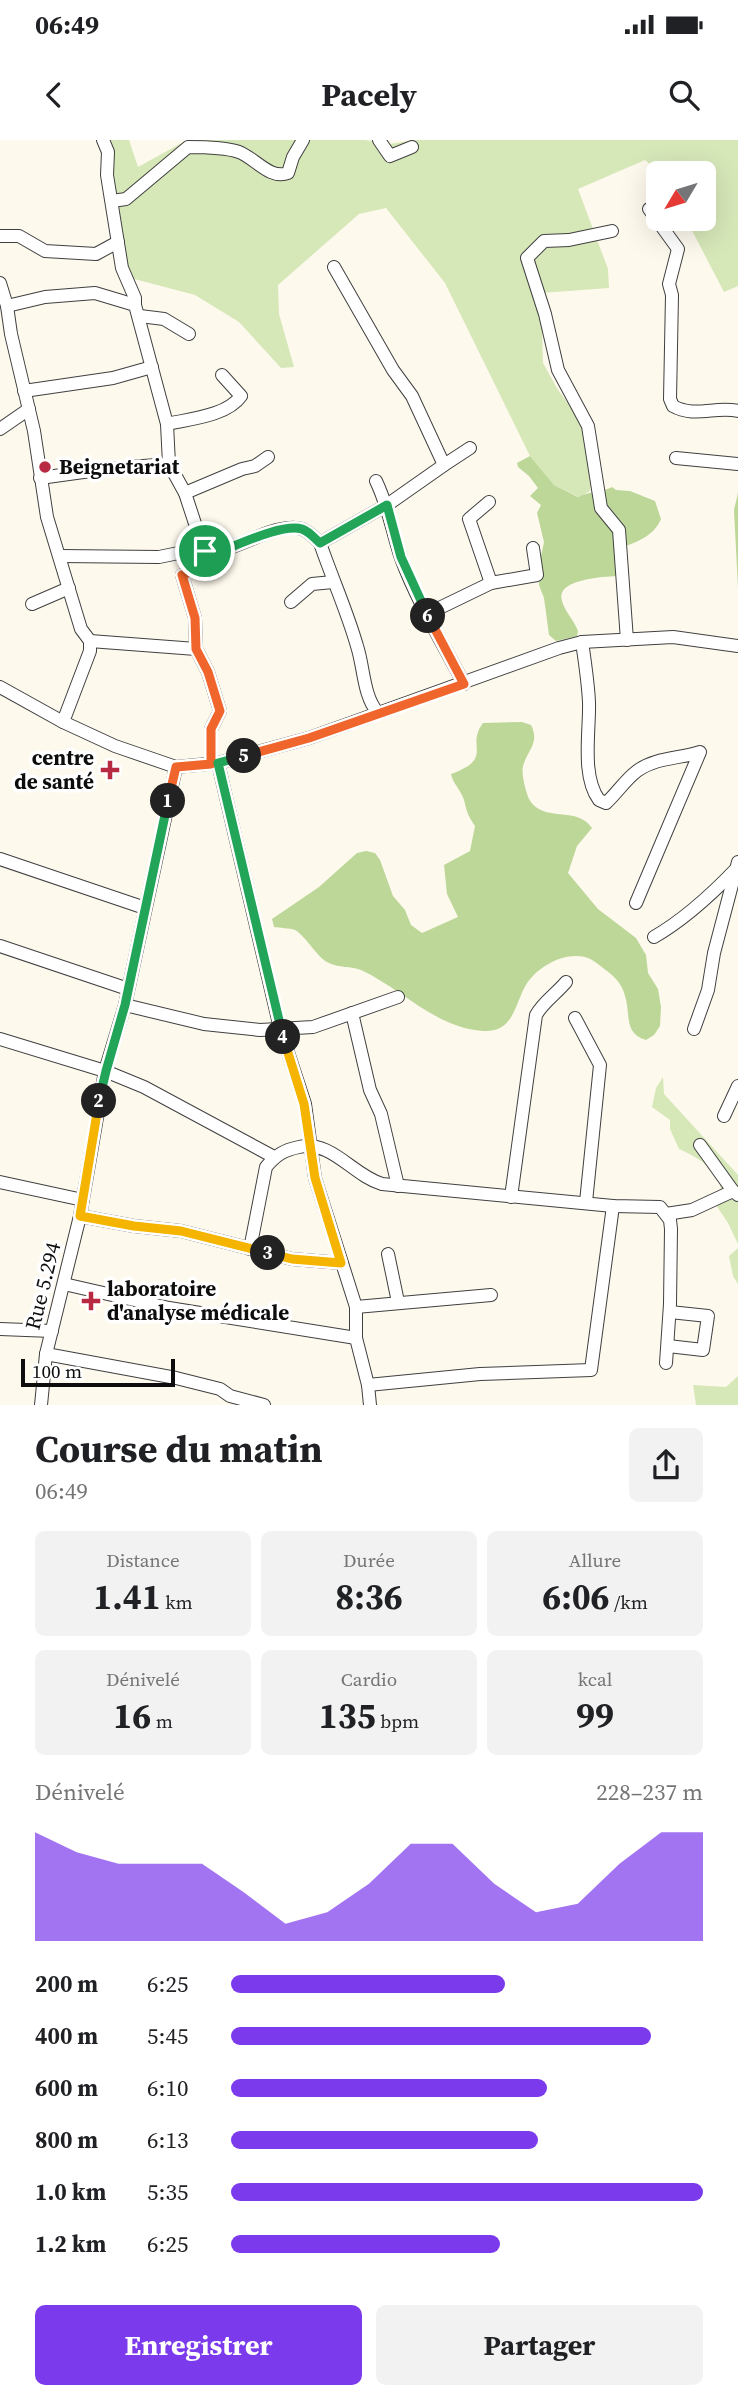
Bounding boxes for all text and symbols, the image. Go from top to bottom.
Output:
text: 06:49 [35,7,99,43]
text: Pacely [321,73,417,117]
icon: back [35,76,73,114]
icon: search [665,76,703,114]
north arrow [646,161,716,231]
map controls [646,161,716,231]
place label: Beignetariat [59,452,180,481]
marker: Beignetariat [37,459,53,475]
pin [175,521,235,581]
icon: arrive [186,532,224,570]
pin: 6 [410,598,446,634]
text: 6 [422,602,433,628]
pin: 5 [226,738,262,774]
text: 5 [238,742,249,768]
place label: centre de santé [14,743,94,796]
marker: centre de santé [100,760,120,780]
pin: 1 [150,784,186,818]
text: 1 [162,787,173,813]
pin: 4 [266,1020,300,1054]
text: 4 [277,1023,288,1049]
pin: 2 [82,1084,116,1118]
text: 2 [93,1087,104,1113]
pin: 3 [250,1236,286,1270]
street label: Rue 5.294 [18,1239,68,1333]
text: 3 [262,1239,273,1265]
place label: laboratoire d'analyse médicale [107,1274,289,1327]
marker: laboratoire d'analyse médicale [81,1291,101,1311]
scale bar [21,1356,175,1388]
text: 100 m [32,1358,82,1384]
text: Course du matin [35,1423,323,1475]
button: share [629,1428,703,1502]
text: 06:49 [35,1475,88,1507]
text: Distance [106,1547,180,1573]
text: Durée [343,1547,395,1573]
text: Allure [569,1547,621,1573]
text: 1.41 [93,1573,161,1621]
text: 8:36 [335,1573,403,1621]
text: 6:06 [542,1573,610,1621]
text: km [161,1589,193,1615]
text: /km [610,1589,648,1615]
text: Dénivelé [106,1666,180,1692]
text: Cardio [341,1666,397,1692]
text: kcal [578,1666,612,1692]
text: 16 [113,1692,151,1740]
text: 135 [319,1692,376,1740]
text: 99 [576,1692,614,1740]
text: m [151,1708,173,1734]
text: bpm [376,1708,419,1734]
text: Dénivelé [35,1776,125,1808]
text: 228–237 m [596,1776,703,1808]
text: 200 m [35,1968,98,2000]
text: 6:25 [147,1968,188,2000]
text: 400 m [35,2020,98,2052]
text: 5:45 [147,2020,188,2052]
text: 600 m [35,2072,98,2104]
text: 6:10 [147,2072,188,2104]
text: 800 m [35,2124,98,2156]
text: 6:13 [147,2124,188,2156]
text: 1.0 km [35,2176,106,2208]
text: 5:35 [147,2176,188,2208]
text: 1.2 km [35,2228,106,2260]
text: 6:25 [147,2228,188,2260]
button: Enregistrer [35,2305,362,2385]
button: Partager [376,2305,703,2385]

